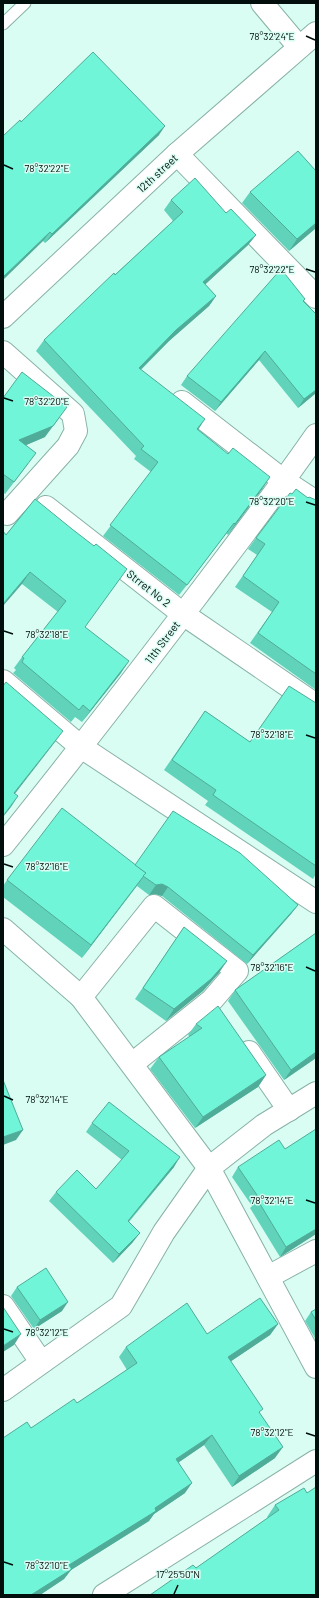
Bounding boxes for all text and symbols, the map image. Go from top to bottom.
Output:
text: 78°32'24"E [250,30,294,42]
street label: 12th street [134,151,180,195]
text: 78°32'22"E [25,162,69,174]
text: 78°32'22"E [250,263,294,275]
text: 78°32'20"E [24,395,70,407]
text: 78°32'20"E [249,495,295,507]
street label: Strret No 2 [125,567,174,609]
street label: 11th Street [142,618,182,666]
text: 78°32'18"E [26,628,68,640]
text: 78°32'18"E [251,728,293,740]
text: 78°32'16"E [26,860,68,872]
text: 78°32'16"E [251,961,293,973]
text: 78°32'14"E [25,1093,69,1105]
text: 78°32'14"E [250,1194,294,1206]
text: 78°32'12"E [25,1326,69,1338]
text: 78°32'12"E [250,1426,294,1438]
text: 78°32'10"E [25,1559,69,1571]
text: 17°25'50"N [156,1568,200,1580]

